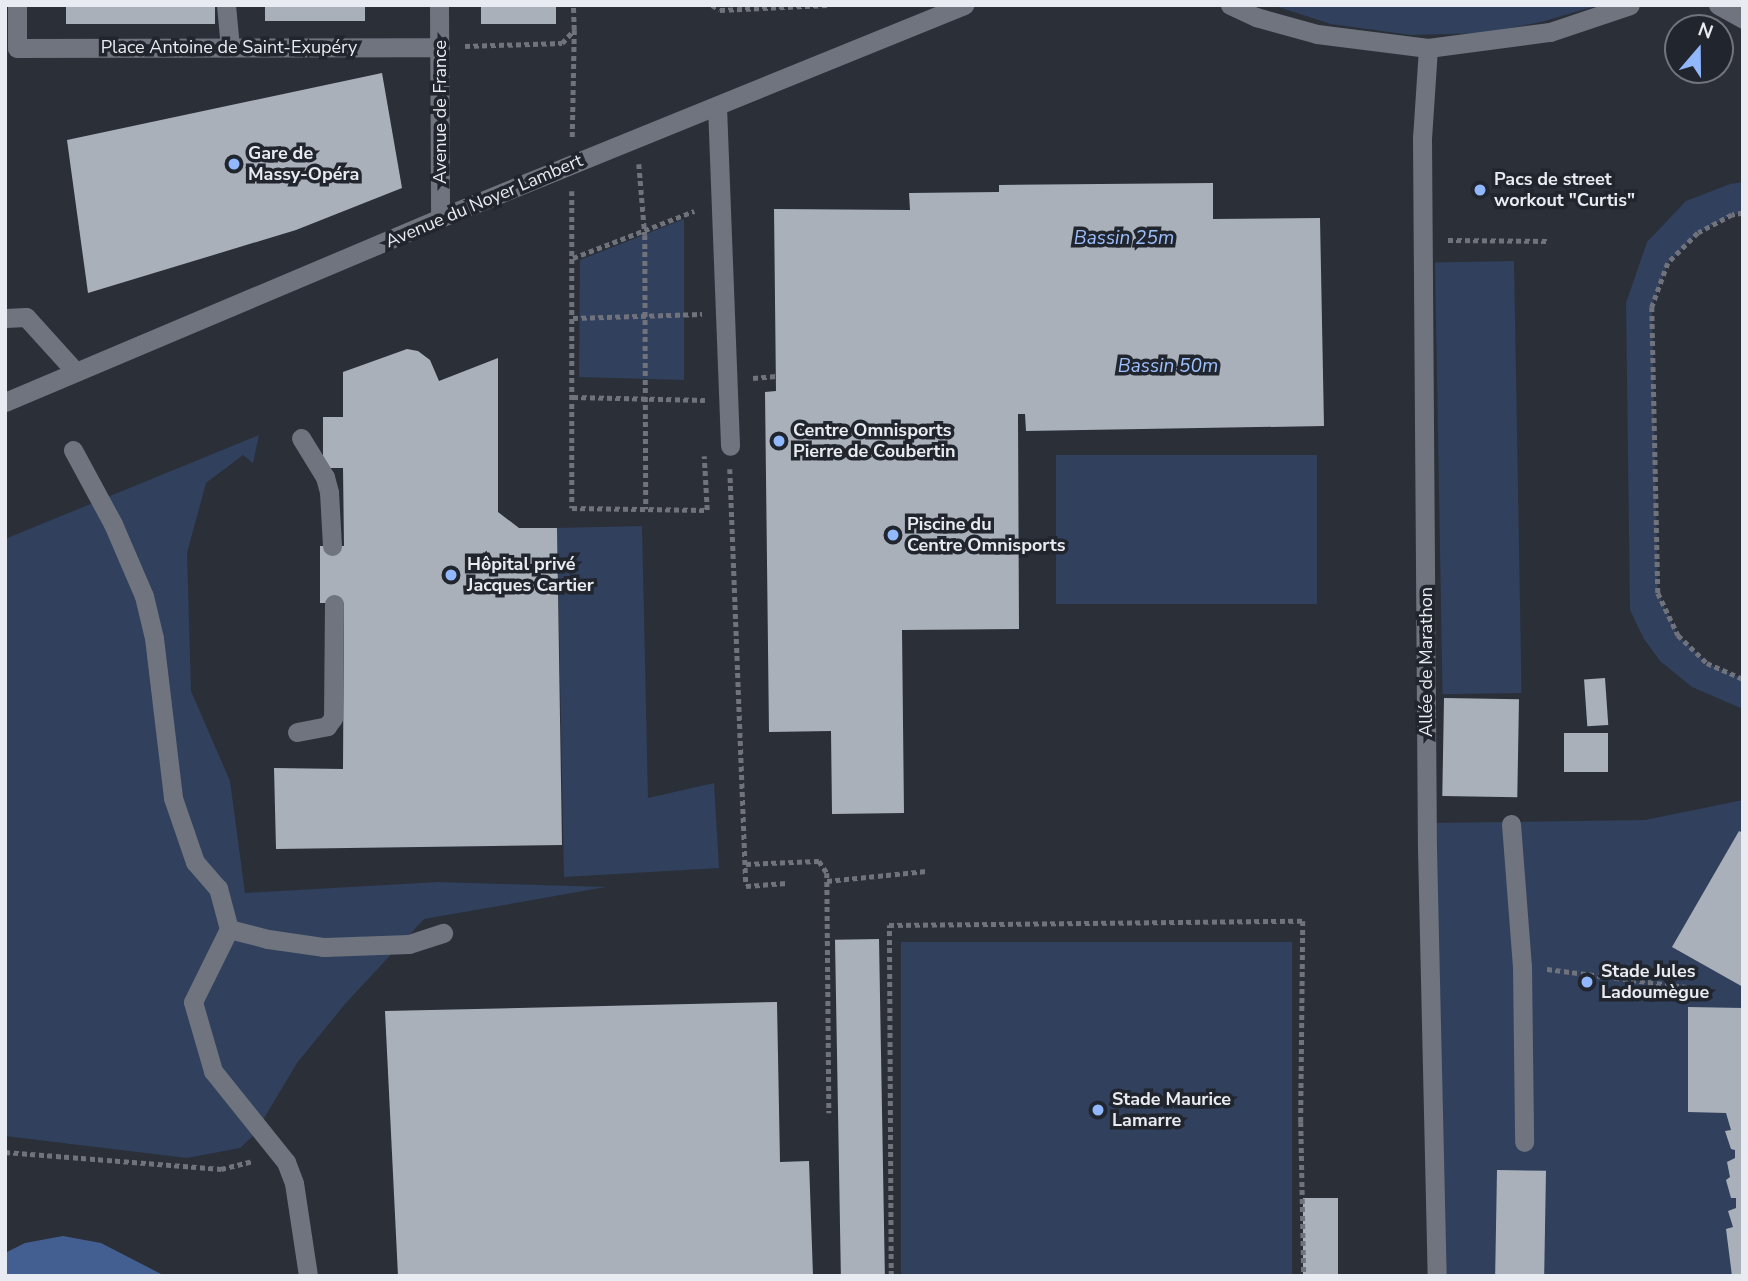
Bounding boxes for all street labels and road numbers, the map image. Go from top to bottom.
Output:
street label: Place Antoine de Saint-Exupéry [101,36,357,58]
street label: Avenue de France [429,40,451,184]
street label: Avenue du Noyer Lambert [382,150,586,252]
street label: Allée de Marathon [1415,587,1437,737]

